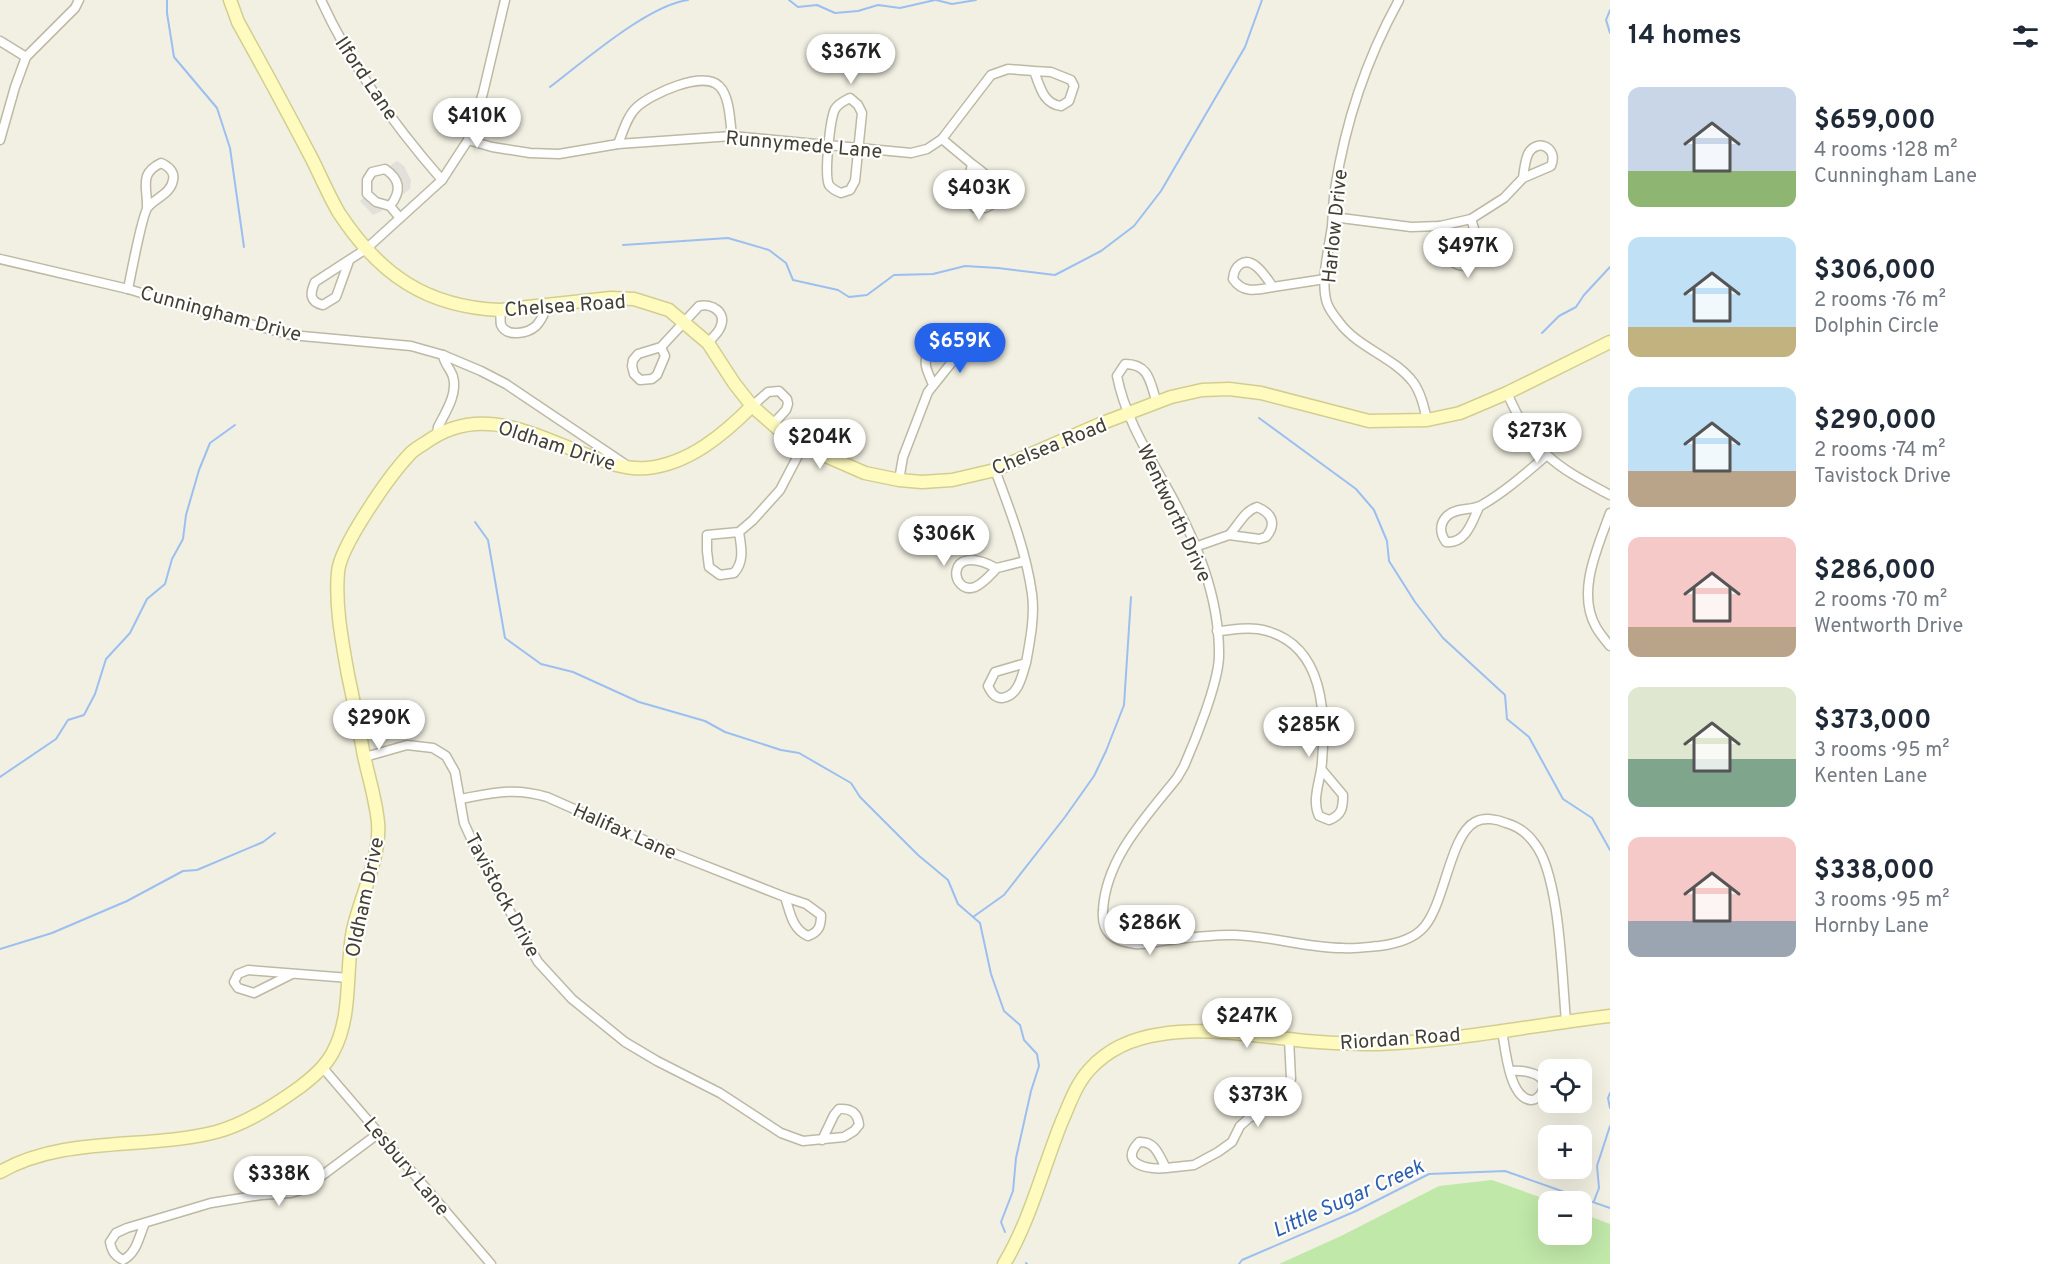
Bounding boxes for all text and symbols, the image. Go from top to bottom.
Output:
text: 14 homes [1628,20,1742,53]
icon: filters [2009,20,2042,53]
street label: Ilford Lane [328,32,403,126]
pin: $367K [809,34,893,85]
text: $367K [820,40,882,66]
pin: $410K [435,98,519,149]
text: $410K [447,104,507,130]
text: $659,000 [1814,105,1936,138]
icon: home [1676,111,1748,183]
street label: Runnymede Lane [724,126,883,166]
text: 4 rooms · 128 m² [1814,138,1957,164]
text: Cunningham Lane [1814,164,1977,190]
street label: Harlow Drive [1317,168,1355,284]
pin: $403K [937,170,1021,221]
text: $403K [947,176,1011,202]
pin: $497K [1426,228,1510,279]
text: $497K [1437,234,1499,260]
text: $306,000 [1814,255,1936,288]
icon: home [1676,261,1748,333]
street label: Cunningham Drive [137,281,304,349]
text: 2 rooms · 76 m² [1814,288,1946,314]
street label: Chelsea Road [503,290,627,324]
text: Dolphin Circle [1814,314,1939,340]
pin: $659K [918,323,1002,374]
text: $659K [928,329,992,355]
text: $290,000 [1814,405,1937,438]
icon: home [1676,411,1748,483]
street label: Chelsea Road [988,413,1111,483]
pin: $273K [1495,413,1579,464]
street label: Oldham Drive [494,416,619,478]
pin: $204K [778,419,862,470]
text: $273K [1507,419,1567,445]
text: $204K [788,425,852,451]
text: 2 rooms · 74 m² [1814,438,1945,464]
street label: Wentworth Drive [1130,441,1217,587]
text: Tavistock Drive [1814,464,1951,490]
pin: $306K [902,516,986,567]
text: $306K [912,522,976,548]
text: $286,000 [1814,555,1936,588]
icon: home [1676,561,1748,633]
text: 2 rooms · 70 m² [1814,588,1947,614]
text: Wentworth Drive [1814,614,1963,640]
pin: $290K [337,700,421,751]
text: $373,000 [1814,705,1931,738]
text: $290K [347,706,411,732]
pin: $285K [1267,707,1351,758]
icon: home [1676,711,1748,783]
text: $285K [1277,713,1341,739]
text: 3 rooms · 95 m² [1814,738,1950,764]
text: Kenten Lane [1814,764,1927,790]
street label: Halifax Lane [568,798,680,867]
street label: Tavistock Drive [458,829,545,962]
street label: Oldham Drive [341,835,391,960]
text: $338,000 [1814,855,1935,888]
icon: home [1676,861,1748,933]
text: 3 rooms · 95 m² [1814,888,1950,914]
pin: $286K [1108,905,1192,956]
text: $286K [1118,911,1182,937]
text: Hornby Lane [1814,914,1929,940]
pin: $247K [1205,998,1289,1049]
text: $247K [1216,1004,1278,1030]
street label: Riordan Road [1339,1023,1461,1057]
map controls [1538,1059,1592,1245]
button: locate [1538,1059,1592,1113]
pin: $373K [1216,1077,1300,1128]
text: $373K [1228,1083,1288,1109]
street label: Lesbury Lane [357,1112,454,1222]
button: + [1538,1125,1592,1179]
water label: Little Sugar Creek [1269,1154,1429,1245]
pin: $338K [237,1156,321,1207]
text: $338K [248,1162,310,1188]
button: − [1538,1191,1592,1245]

